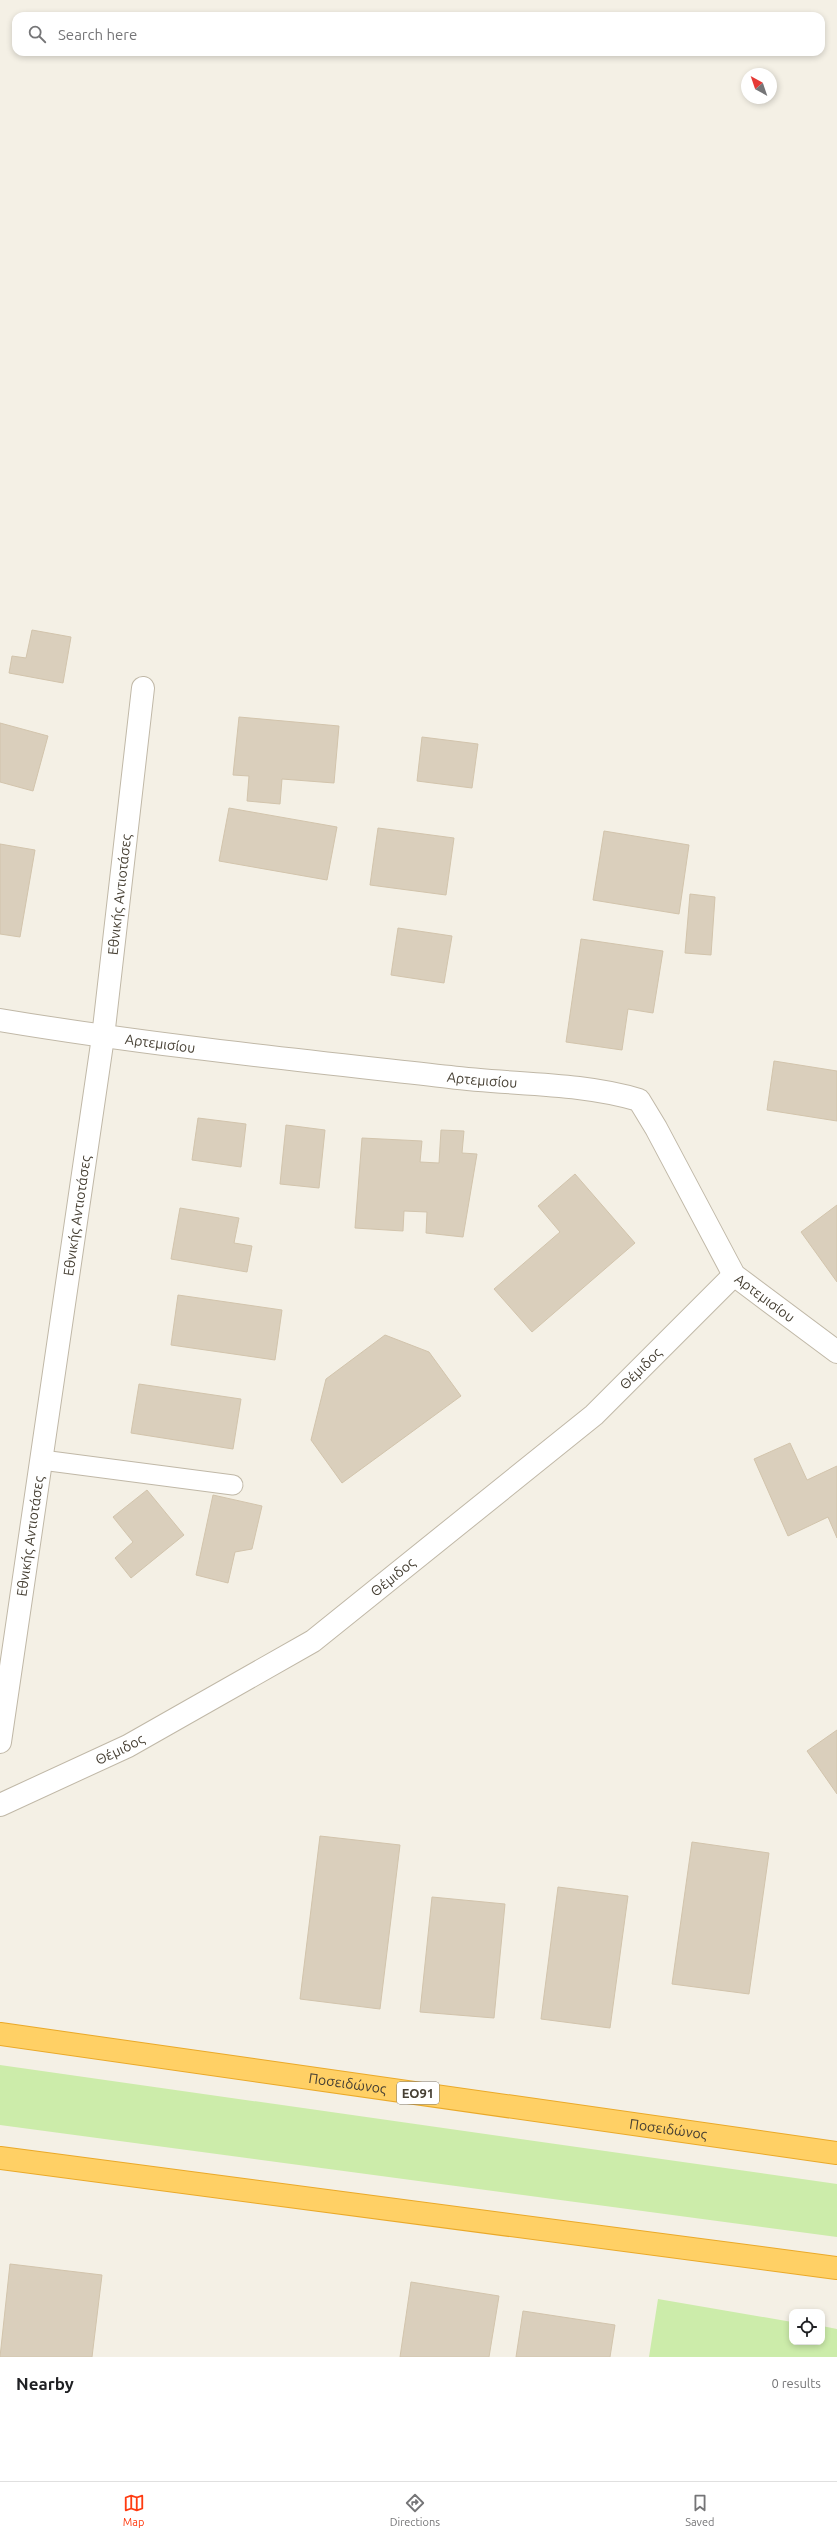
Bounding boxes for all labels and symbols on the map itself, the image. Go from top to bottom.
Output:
north arrow [741,68,777,104]
street label: Εθνικής Αντιοτάσες [104,832,134,956]
street label: Αρτεμισίου [124,1031,196,1056]
street label: Αρτεμισίου [446,1069,518,1091]
street label: Εθνικής Αντιοτάσες [60,1154,94,1277]
street label: Αρτεμισίου [732,1270,798,1326]
street label: Θέμιδος [616,1344,665,1393]
street label: Εθνικής Αντιοτάσες [13,1474,47,1597]
street label: Θέμιδος [367,1554,419,1600]
street label: Θέμιδος [93,1730,147,1768]
street label: Ποσειδώνος [308,2070,388,2097]
road number: ΕΟ91 [397,2082,439,2104]
street label: Ποσειδώνος [628,2116,709,2143]

